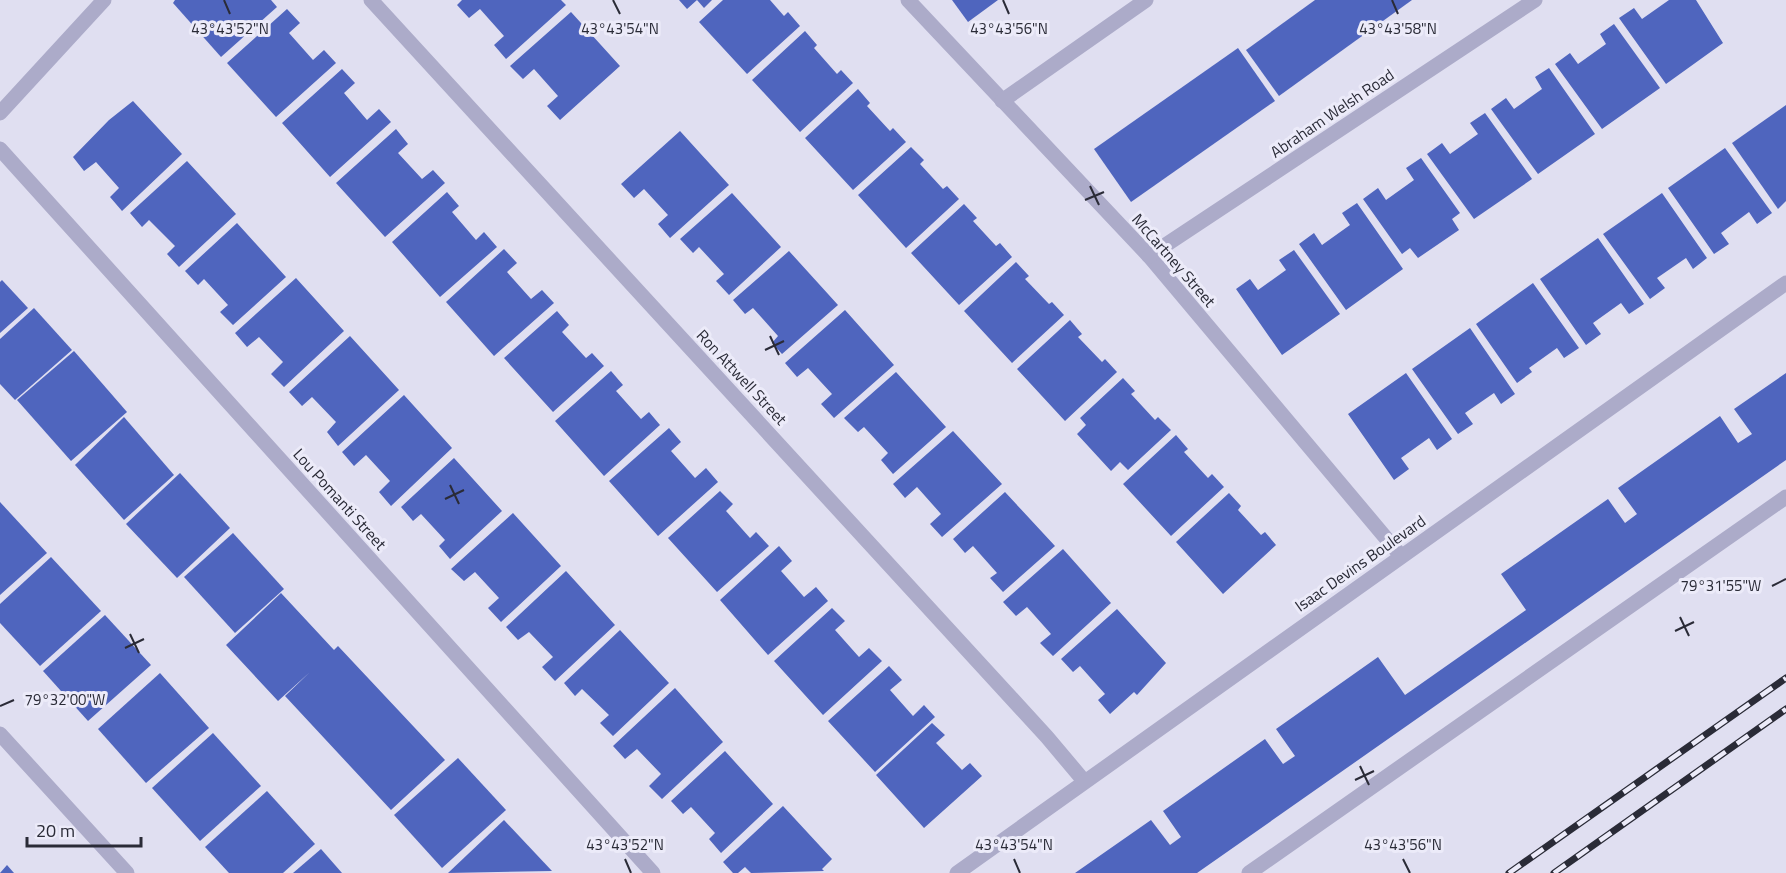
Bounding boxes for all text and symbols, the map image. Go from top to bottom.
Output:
text: 43°43'52"N [191,17,269,40]
text: 43°43'54"N [581,17,659,40]
text: 43°43'56"N [970,17,1048,40]
text: 43°43'58"N [1359,17,1437,40]
street label: Abraham Welsh Road [1265,63,1399,163]
street label: McCartney Street [1126,208,1222,312]
street label: Ron Attwell Street [691,324,793,430]
street label: Lou Pomanti Street [288,443,393,556]
street label: Isaac Devins Boulevard [1290,509,1430,617]
text: 79°31'55"W [1681,574,1761,597]
text: 79°32'00"W [25,688,105,711]
scale bar [27,810,141,848]
text: 20 m [36,817,75,844]
text: 43°43'52"N [586,833,664,856]
text: 43°43'54"N [975,833,1053,856]
text: 43°43'56"N [1364,833,1442,856]

